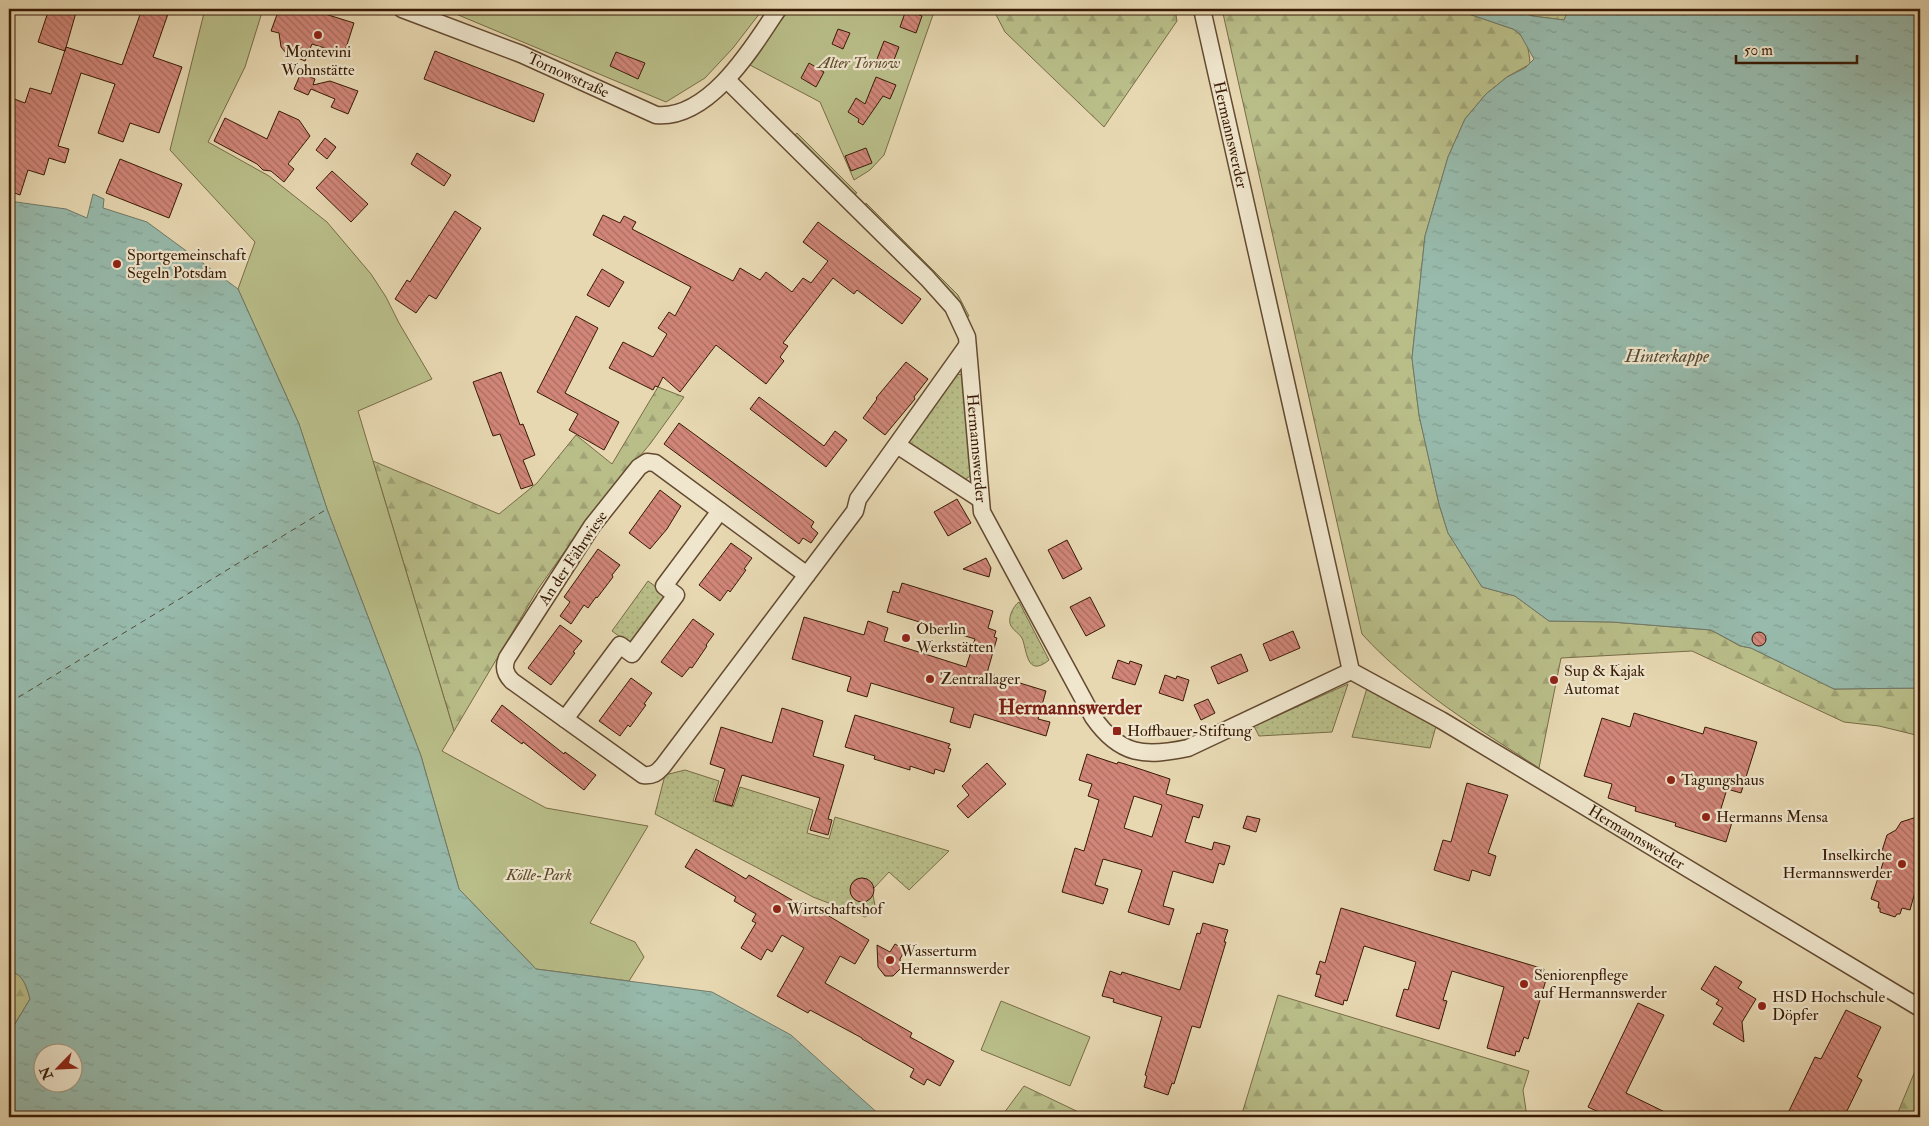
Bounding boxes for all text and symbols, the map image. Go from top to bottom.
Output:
marker: Montevini Wohnstätte [312,29,324,41]
scale bar [1736,32,1858,64]
text: 50 m [1744,41,1773,60]
place label: Montevini Wohnstätte [280,42,355,80]
street label: Tornowstraße [524,48,613,103]
park label: Alter Tornow [816,53,901,73]
street label: Hermannswerder [1209,79,1252,190]
place label: Sportgemeinschaft Segeln Potsdam [127,245,246,283]
marker: Sportgemeinschaft Segeln Potsdam [111,258,123,270]
water label: Hinterkappe [1624,345,1710,368]
street label: Hermannswerder [962,393,991,504]
street label: An der Fährwiese [534,507,612,610]
place label: Oberlin Werkstätten [915,619,994,657]
marker: Oberlin Werkstätten [900,632,912,644]
place label: Sup & Kajak Automat [1563,661,1645,699]
place label: Zentrallager [940,669,1020,689]
marker: Zentrallager [924,673,936,685]
marker: Sup & Kajak Automat [1548,674,1560,686]
district label: Hermannswerder [998,694,1143,721]
place label: Hoffbauer-Stiftung [1127,721,1253,741]
marker: Hoffbauer-Stiftung [1111,725,1123,737]
place label: Tagungshaus [1681,770,1764,790]
marker: Tagungshaus [1665,774,1677,786]
street label: Hermannswerder [1584,801,1688,874]
place label: Hermanns Mensa [1716,807,1829,827]
marker: Hermanns Mensa [1700,811,1712,823]
place label: Inselkirche Hermannswerder [1783,845,1892,883]
marker: Inselkirche Hermannswerder [1896,858,1908,870]
park label: Kölle-Park [505,865,573,885]
place label: Wirtschaftshof [786,899,886,919]
marker: Wirtschaftshof [771,903,783,915]
place label: Wasserturm Hermannswerder [899,941,1009,979]
marker: Wasserturm Hermannswerder [884,954,896,966]
place label: Seniorenpflege auf Hermannswerder [1534,965,1667,1003]
marker: Seniorenpflege auf Hermannswerder [1518,978,1530,990]
place label: HSD Hochschule Döpfer [1772,987,1885,1026]
marker: HSD Hochschule Döpfer [1756,1000,1768,1012]
north arrow [32,1044,82,1094]
text: N [36,1063,57,1083]

